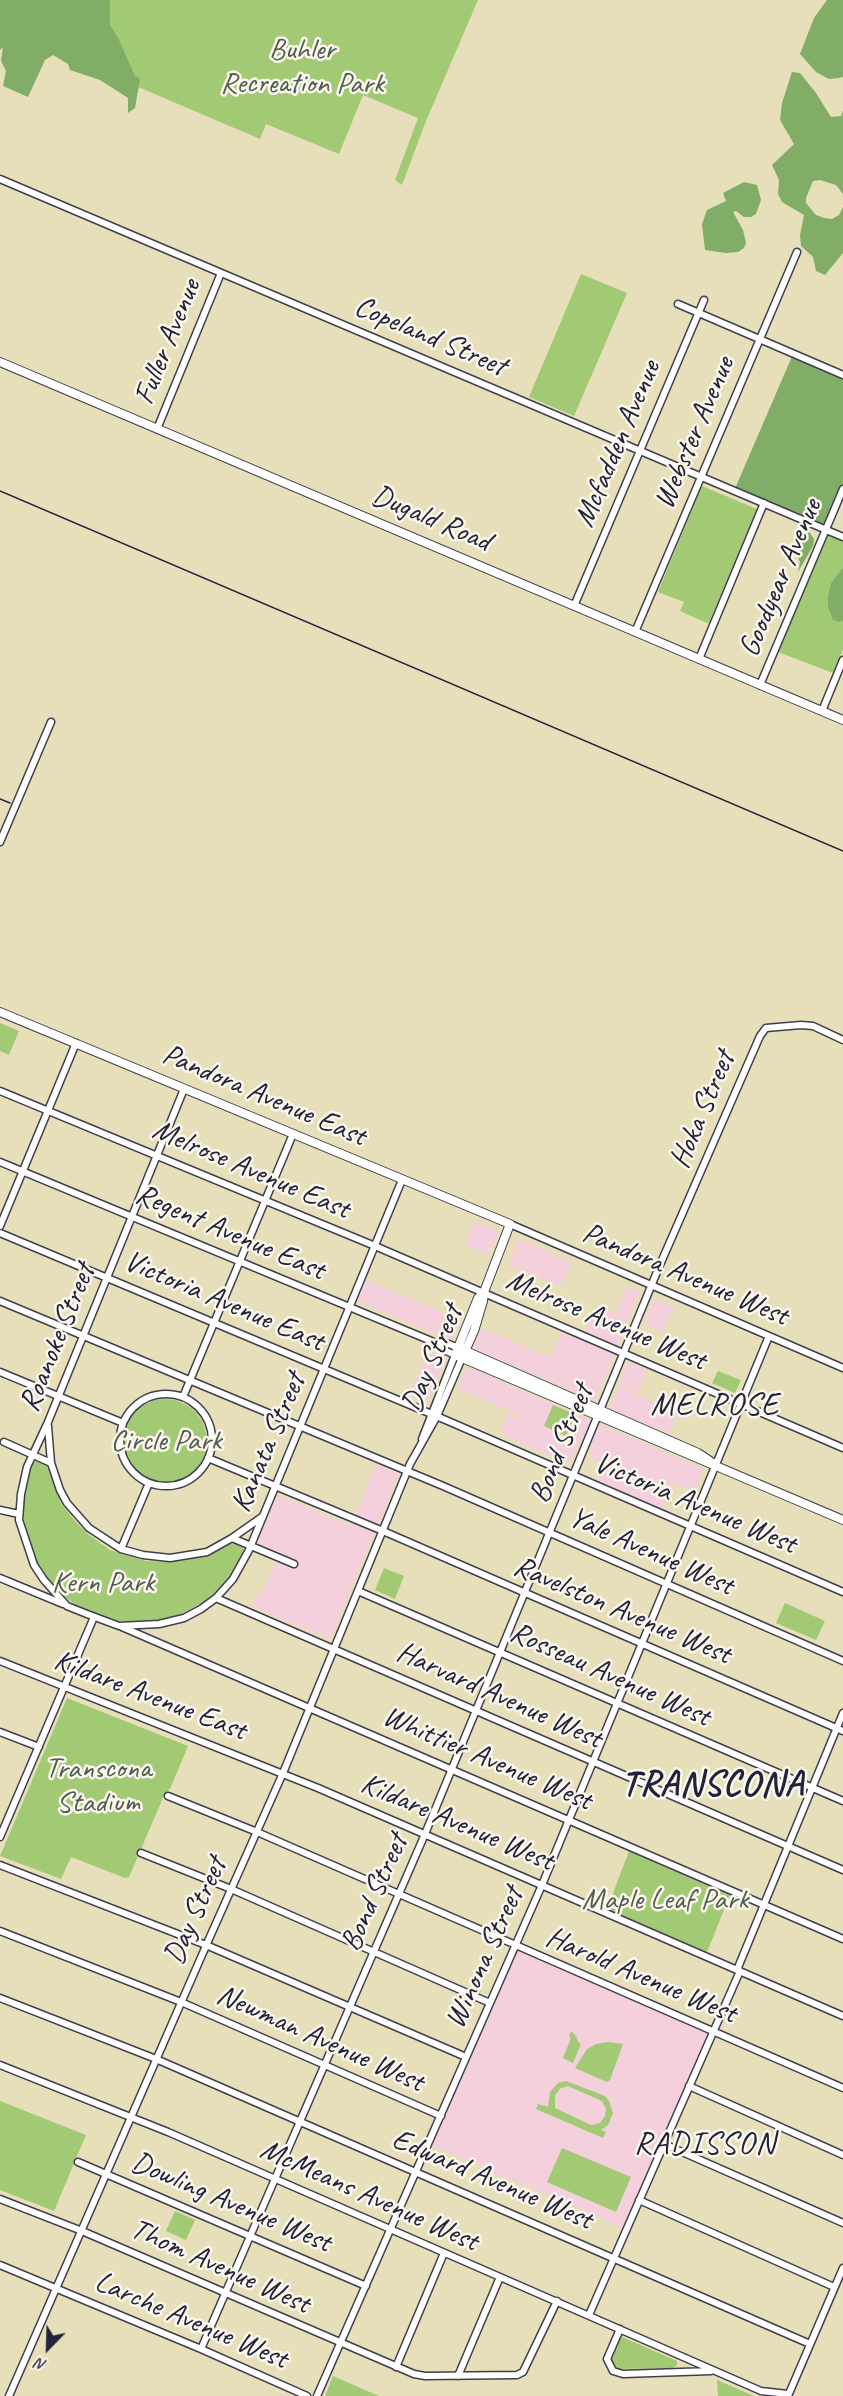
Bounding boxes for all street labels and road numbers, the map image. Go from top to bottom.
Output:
street label: Fuller Avenue [127,274,209,410]
street label: Copeland Street [349,289,511,385]
street label: Webster Avenue [647,352,743,514]
street label: Mcfadden Avenue [567,355,669,533]
street label: Dugald Road [366,478,496,560]
street label: Goodyear Avenue [732,494,830,662]
street label: Pandora Avenue East [157,1037,371,1155]
street label: Hoka Street [662,1046,744,1174]
street label: Melrose Avenue East [147,1112,355,1228]
street label: Regent Avenue East [130,1177,330,1289]
street label: Pandora Avenue West [577,1215,793,1335]
street label: Victoria Avenue East [119,1244,329,1360]
street label: Roanoke Street [12,1259,104,1417]
street label: Melrose Avenue West [501,1263,711,1379]
street label: Day Street [394,1300,472,1418]
street label: Kanata Street [224,1368,314,1518]
street label: Bond Street [522,1380,602,1508]
street label: Victoria Avenue West [588,1445,802,1563]
street label: Yale Avenue West [563,1500,739,1604]
street label: Ravelston Avenue West [508,1549,736,1673]
street label: Rosseau Avenue West [504,1615,716,1735]
street label: Harvard Avenue West [391,1635,607,1757]
street label: Kildare Avenue East [49,1643,251,1749]
street label: Whittier Avenue West [377,1699,597,1819]
street label: Kildare Avenue West [355,1766,559,1880]
street label: Bond Street [333,1829,417,1957]
street label: Day Street [157,1852,235,1970]
street label: Winona Street [438,1882,532,2034]
street label: Harold Avenue West [540,1920,742,2032]
street label: Newman Avenue West [211,1977,429,2101]
street label: Edward Avenue West [386,2122,598,2238]
street label: McMeans Avenue West [255,2132,483,2260]
street label: Dowling Avenue West [126,2145,336,2261]
street label: Thom Avenue West [125,2211,315,2323]
street label: Larche Avenue West [89,2264,293,2378]

